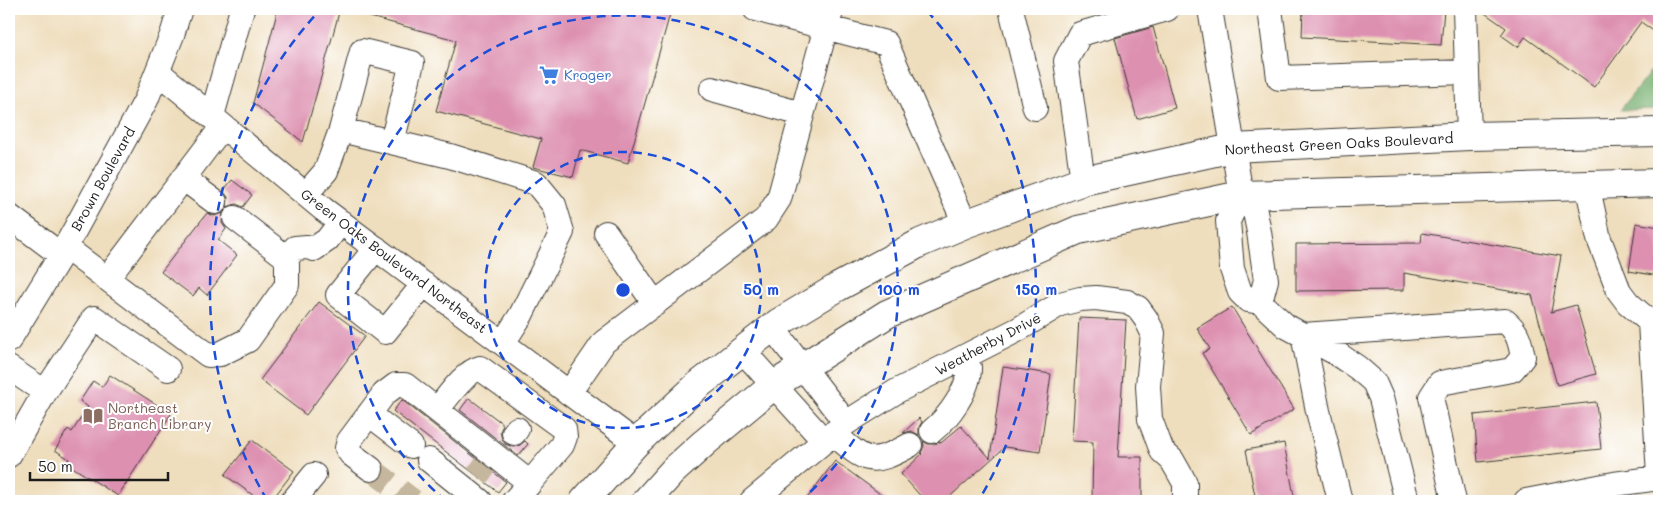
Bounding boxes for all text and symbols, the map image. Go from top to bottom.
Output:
supermarket icon: Kroger [538,64,560,86]
place label: Kroger [564,65,612,84]
street label: Brown Boulevard [66,123,139,234]
street label: Northeast Green Oaks Boulevard [1224,128,1454,159]
street label: Green Oaks Boulevard Northeast [297,184,491,337]
text: 50 m [743,279,779,299]
text: 100 m [876,279,920,299]
text: 150 m [1015,279,1057,299]
centre of rings [614,281,632,299]
street label: Weatherby Drive [932,308,1044,379]
place label: Northeast Branch Library [108,398,211,433]
library icon: Northeast Branch Library [82,405,104,427]
scale bar [30,450,168,482]
text: 50 m [38,456,73,476]

